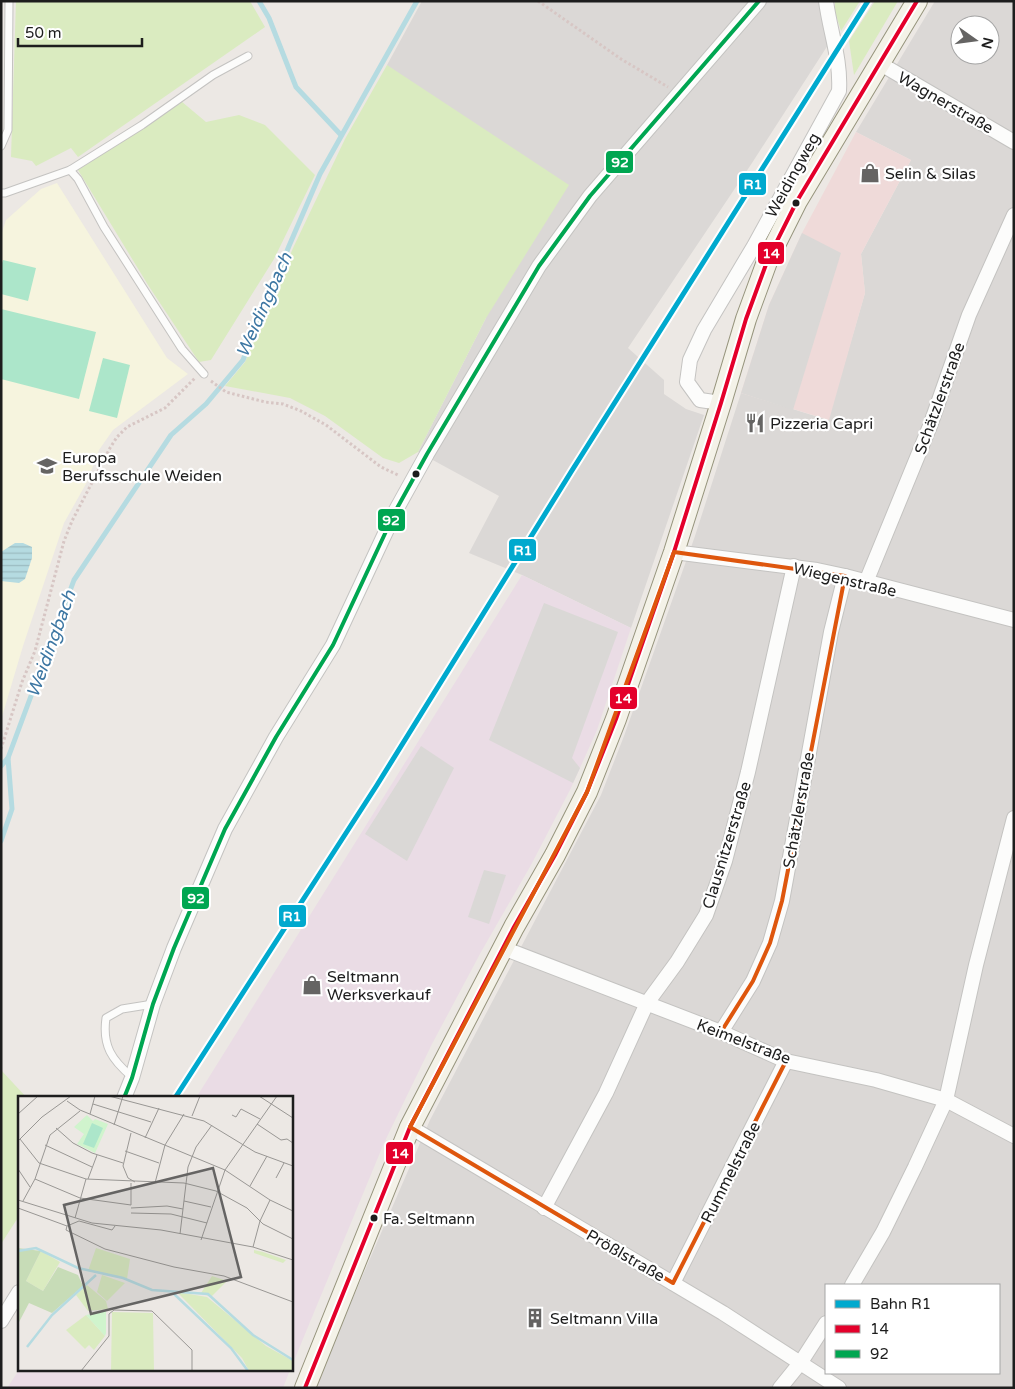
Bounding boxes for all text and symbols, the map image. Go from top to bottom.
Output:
scale bar [18,15,141,47]
north arrow [950,15,1000,65]
text: 50 m [25,24,62,42]
text: N [978,36,997,51]
street label: Wagnerstraße [894,67,997,138]
street label: Weidingweg [761,129,824,222]
line badge: 92 [605,150,634,174]
text: 92 [611,154,629,171]
shop icon: Selin & Silas [859,162,881,184]
place label: Selin & Silas [885,164,976,184]
line badge: R1 [738,172,767,196]
text: R1 [744,176,762,193]
unlabelled marker [791,198,801,208]
line badge: 14 [757,241,785,265]
text: 14 [762,245,780,262]
water label: Weidingbach [231,248,297,361]
street label: Schätzlerstraße [910,340,969,457]
restaurant icon: Pizzeria Capri [744,412,766,434]
place label: Pizzeria Capri [770,414,873,434]
place label: Europa Berufsschule Weiden [62,448,222,486]
school or university icon: Europa Berufsschule Weiden [36,455,58,477]
unlabelled marker [411,469,421,479]
line badge: 92 [377,508,406,532]
text: 92 [382,512,400,529]
line badge: R1 [508,538,537,562]
text: R1 [514,542,532,559]
street label: Wiegenstraße [791,558,898,602]
water label: Weidingbach [21,587,81,701]
line badge: 14 [609,686,638,710]
text: 14 [614,690,632,707]
street label: Schätzlerstraße [779,750,819,870]
street label: Clausnitzerstraße [698,779,756,911]
line badge: 92 [181,886,210,910]
text: 92 [187,890,205,907]
line badge: R1 [278,904,307,928]
text: R1 [283,908,301,925]
place label: Seltmann Werksverkauf [327,967,432,1005]
shop icon: Seltmann Werksverkauf [301,974,323,996]
street label: Keimelstraße [694,1015,793,1069]
inset map [18,1096,292,1372]
street label: Rummelstraße [697,1118,765,1227]
line badge: 14 [385,1141,414,1165]
text: 14 [391,1145,409,1162]
place label: Fa. Seltmann [383,1210,475,1228]
marker: Fa. Seltmann [369,1213,379,1223]
street label: Prößlstraße [583,1225,668,1286]
legend [825,1284,1000,1374]
text: Bahn R1 [870,1295,931,1313]
building icon: Seltmann Villa [524,1307,546,1329]
place label: Seltmann Villa [550,1309,658,1329]
text: 14 [870,1320,889,1338]
text: 92 [870,1345,889,1363]

